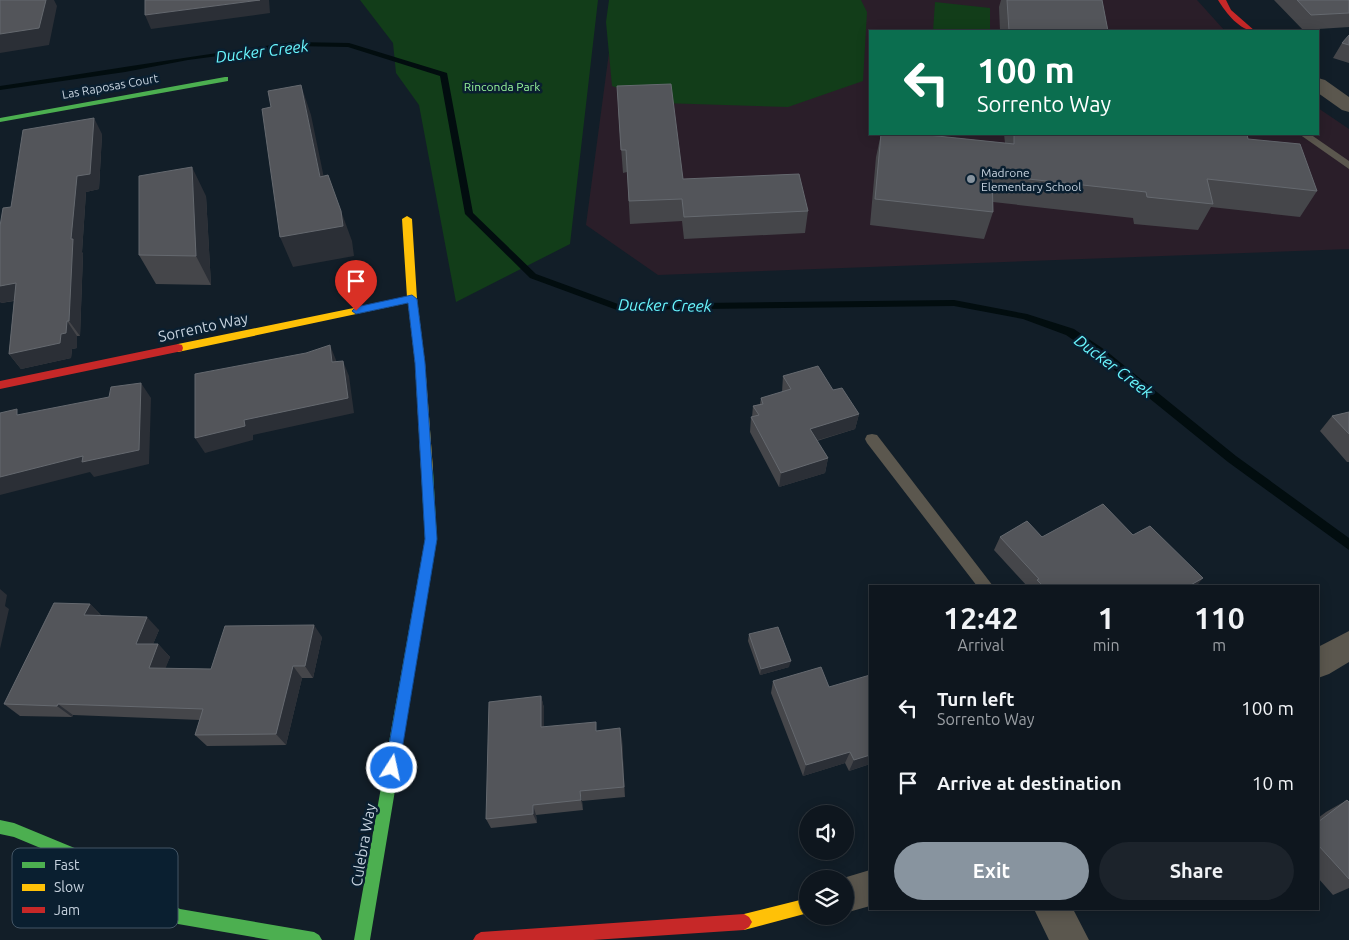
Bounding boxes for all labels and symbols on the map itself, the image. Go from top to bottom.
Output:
water label: Ducker Creek [214,36,310,66]
street label: Las Raposas Court [61,71,160,101]
park label: Rinconda Park [464,80,540,93]
place label: Madrone Elementary School [981,166,1081,193]
marker: Madrone Elementary School [965,173,977,185]
pin [335,260,377,311]
water label: Ducker Creek [618,295,713,315]
street label: Sorrento Way [157,309,249,345]
water label: Ducker Creek [1071,331,1157,402]
position arrow [365,741,417,793]
street label: Culebra Way [347,802,379,888]
legend [12,848,178,928]
text: Fast [54,857,80,873]
text: Slow [54,879,84,895]
text: Jam [54,902,80,918]

